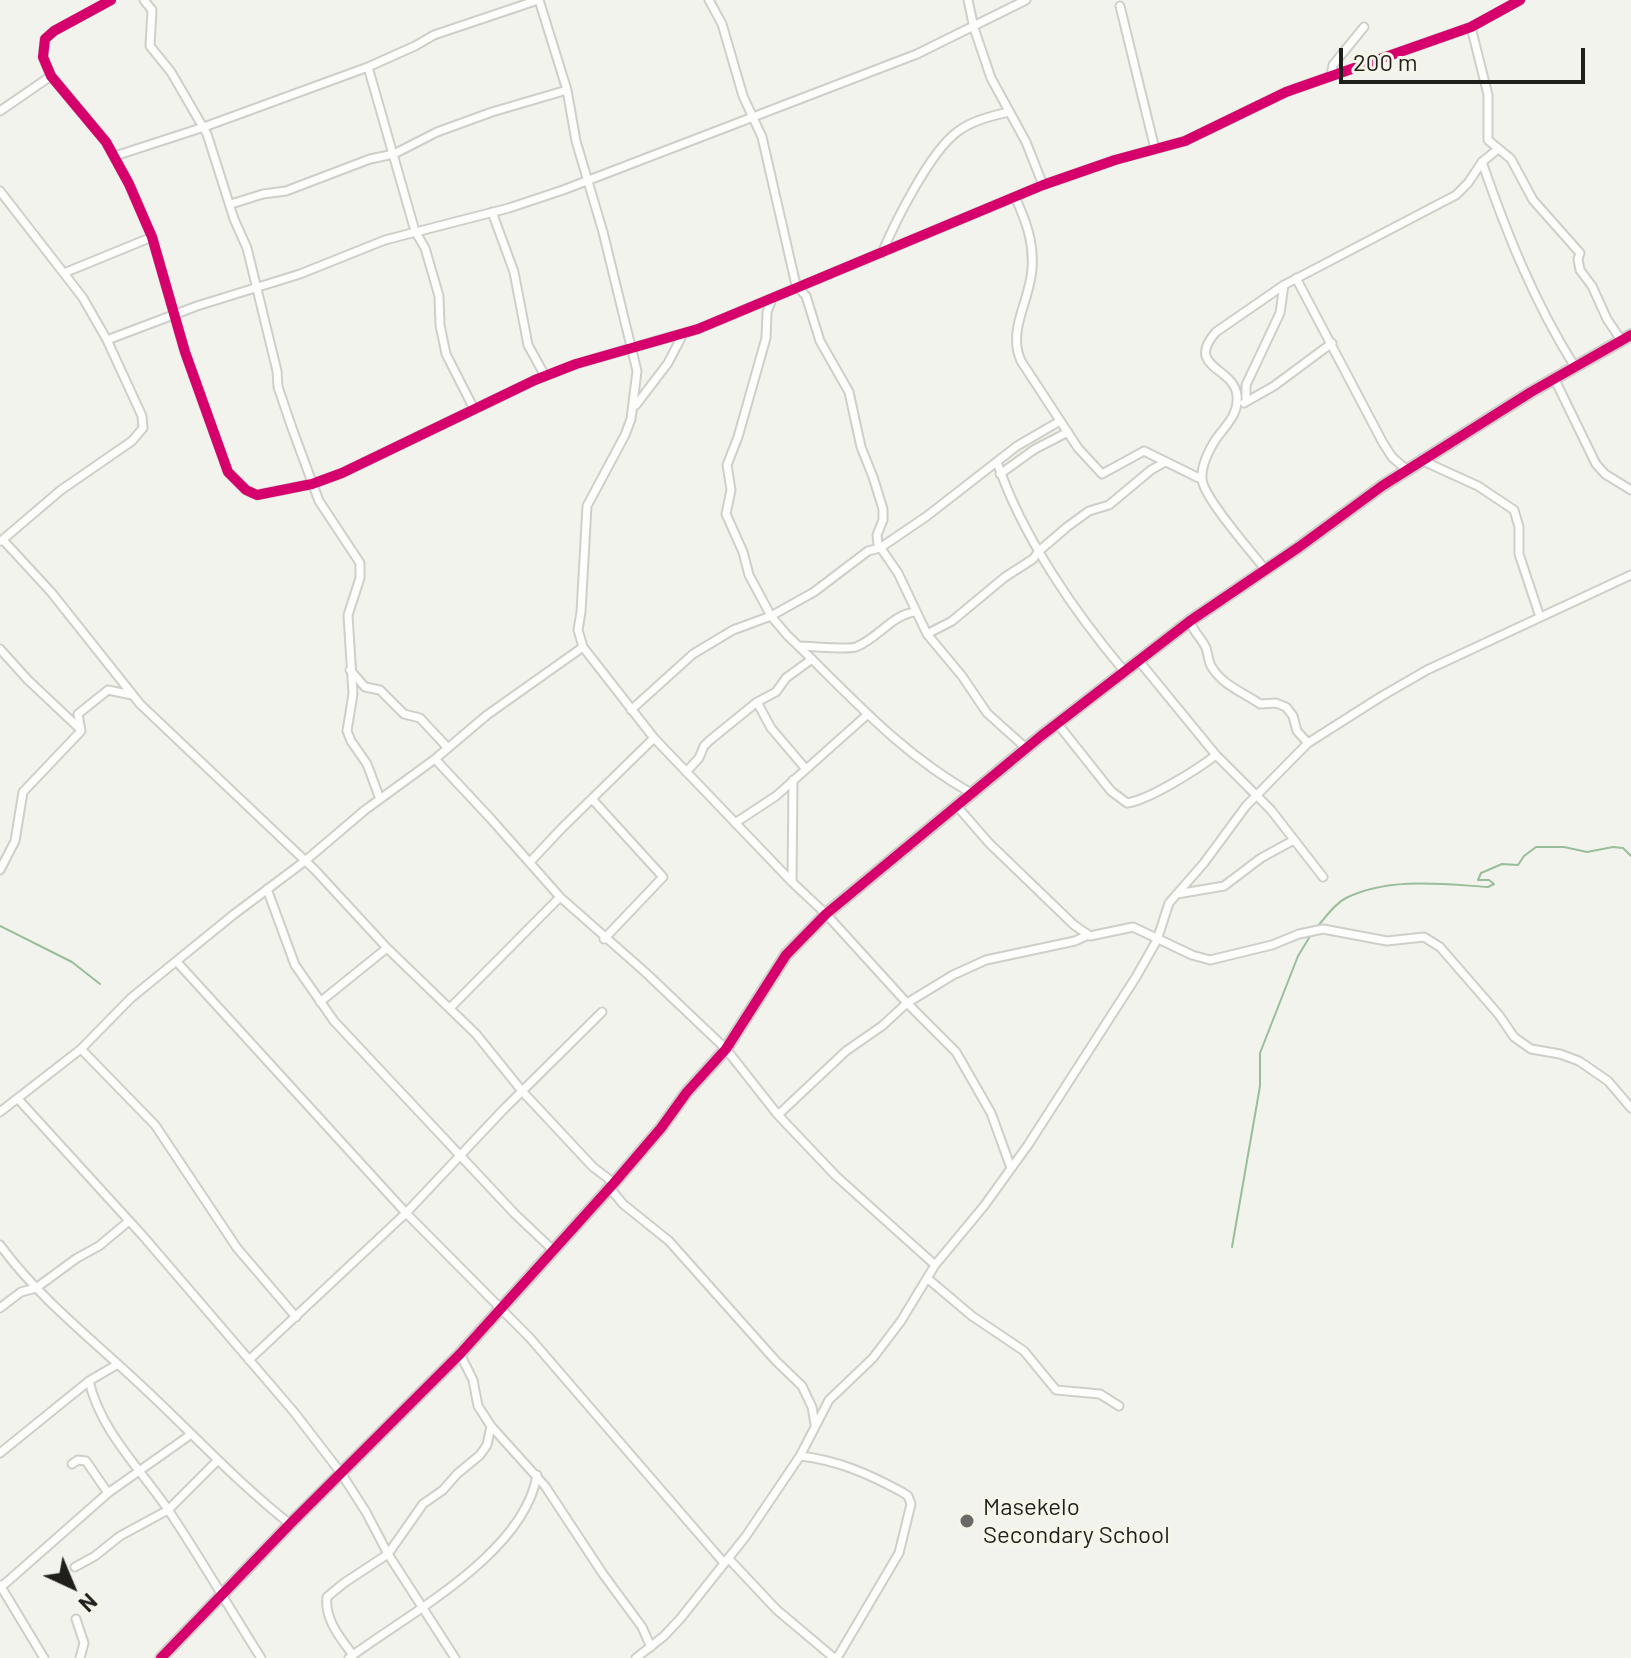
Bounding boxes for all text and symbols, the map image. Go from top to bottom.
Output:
scale bar [1343,32,1589,82]
text: 200 m [1353,47,1418,76]
place label: Masekelo Secondary School [983,1493,1170,1549]
marker: Masekelo Secondary School [958,1512,976,1530]
north arrow [32,1546,112,1626]
text: N [74,1589,103,1618]

